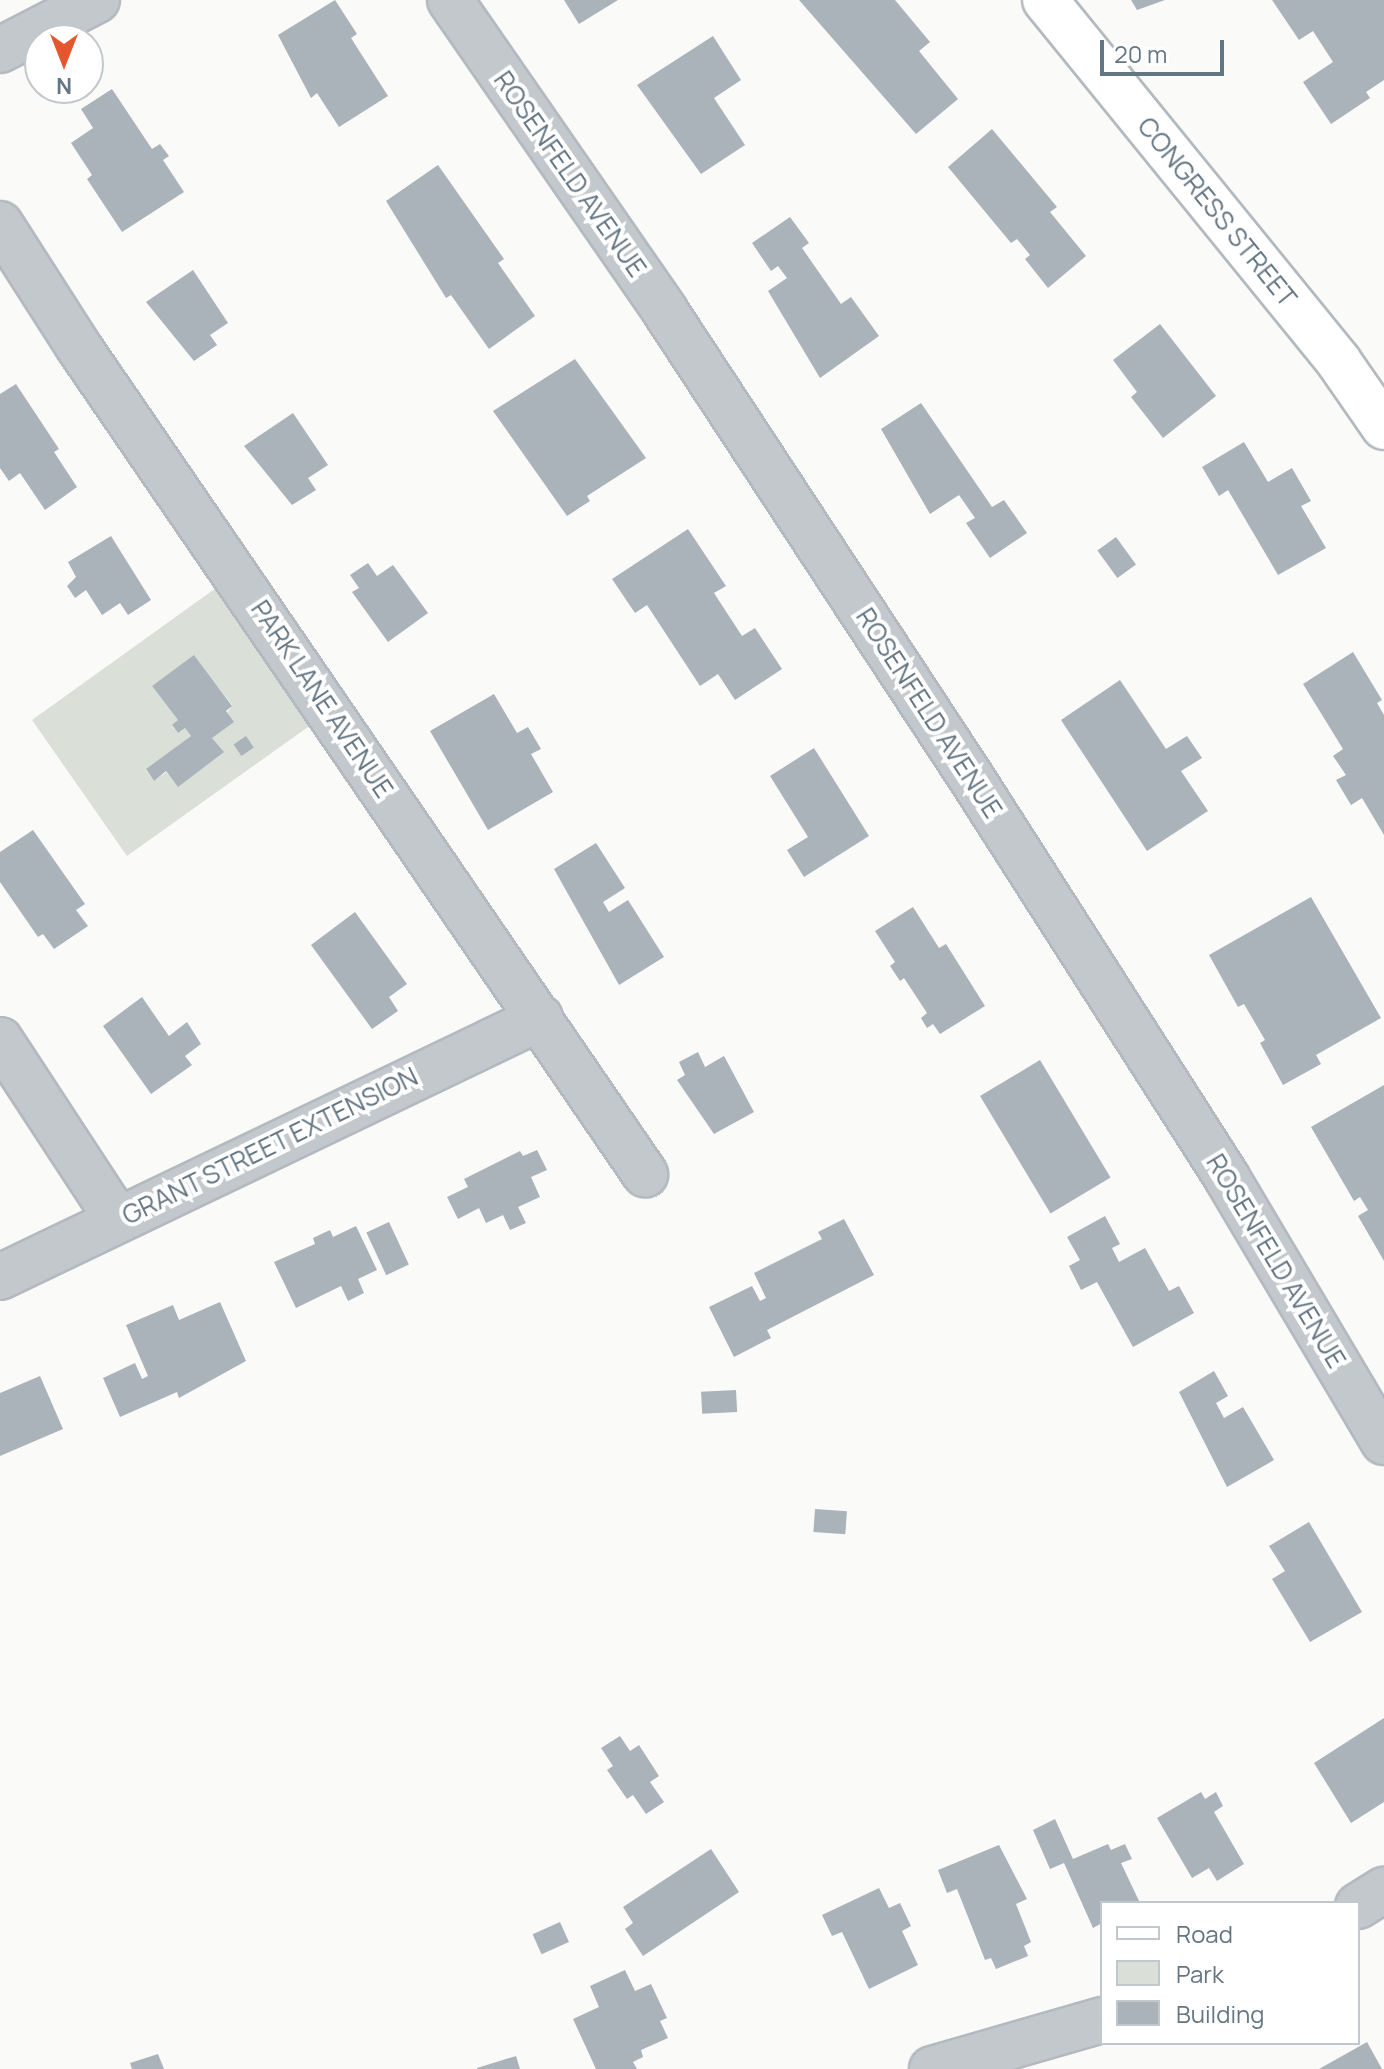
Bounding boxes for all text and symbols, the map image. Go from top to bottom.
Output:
north arrow [24,24,104,104]
scale bar [1104,24,1228,74]
text: 20 m [1114,37,1167,70]
street label: ROSENFELD AVENUE [487,65,653,283]
text: N [56,71,72,101]
street label: CONGRESS STREET [1131,111,1303,313]
street label: PARK LANE AVENUE [244,594,400,804]
street label: ROSENFELD AVENUE [850,602,1008,824]
street label: GRANT STREET EXTENSION [116,1060,424,1232]
street label: ROSENFELD AVENUE [1200,1149,1352,1373]
legend [1100,1901,1360,2045]
text: Road [1176,1917,1233,1950]
text: Park [1176,1957,1224,1990]
text: Building [1176,1997,1264,2030]

